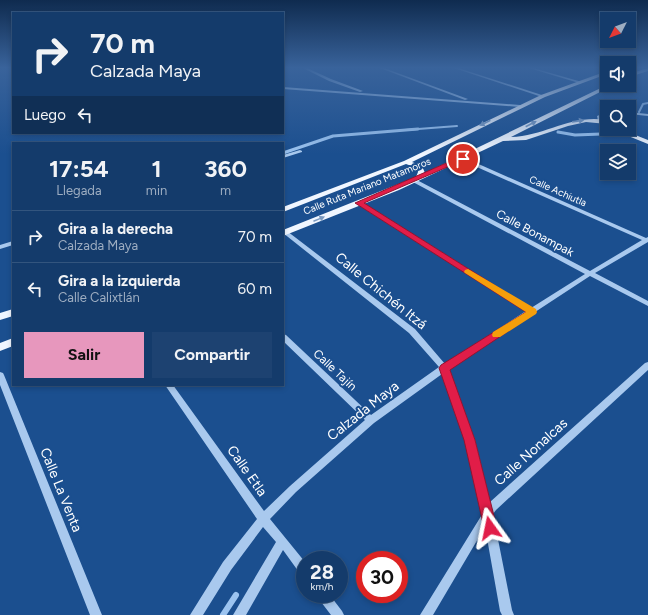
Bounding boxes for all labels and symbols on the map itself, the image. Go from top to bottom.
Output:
north arrow [600,12,636,48]
one-way arrow [571,118,584,124]
one-way arrow [479,120,491,126]
one-way arrow [525,121,536,127]
pin [446,142,480,176]
street label: Calle Ruta Mariano Matamoros [301,154,433,218]
street label: Calle Achiutla [527,173,589,209]
street label: Calle Bonampak [494,207,576,259]
one-way arrow [314,215,326,221]
street label: Calle Chichén Itzá [332,249,430,333]
street label: Calle Tajín [310,346,360,394]
street label: Calzada Maya [324,378,402,444]
street label: Calle Nonalcas [491,415,571,489]
street label: Calle Etla [223,442,271,500]
street label: Calle La Venta [36,445,86,535]
position arrow [469,507,511,549]
speed limit sign: 30 [356,551,408,603]

